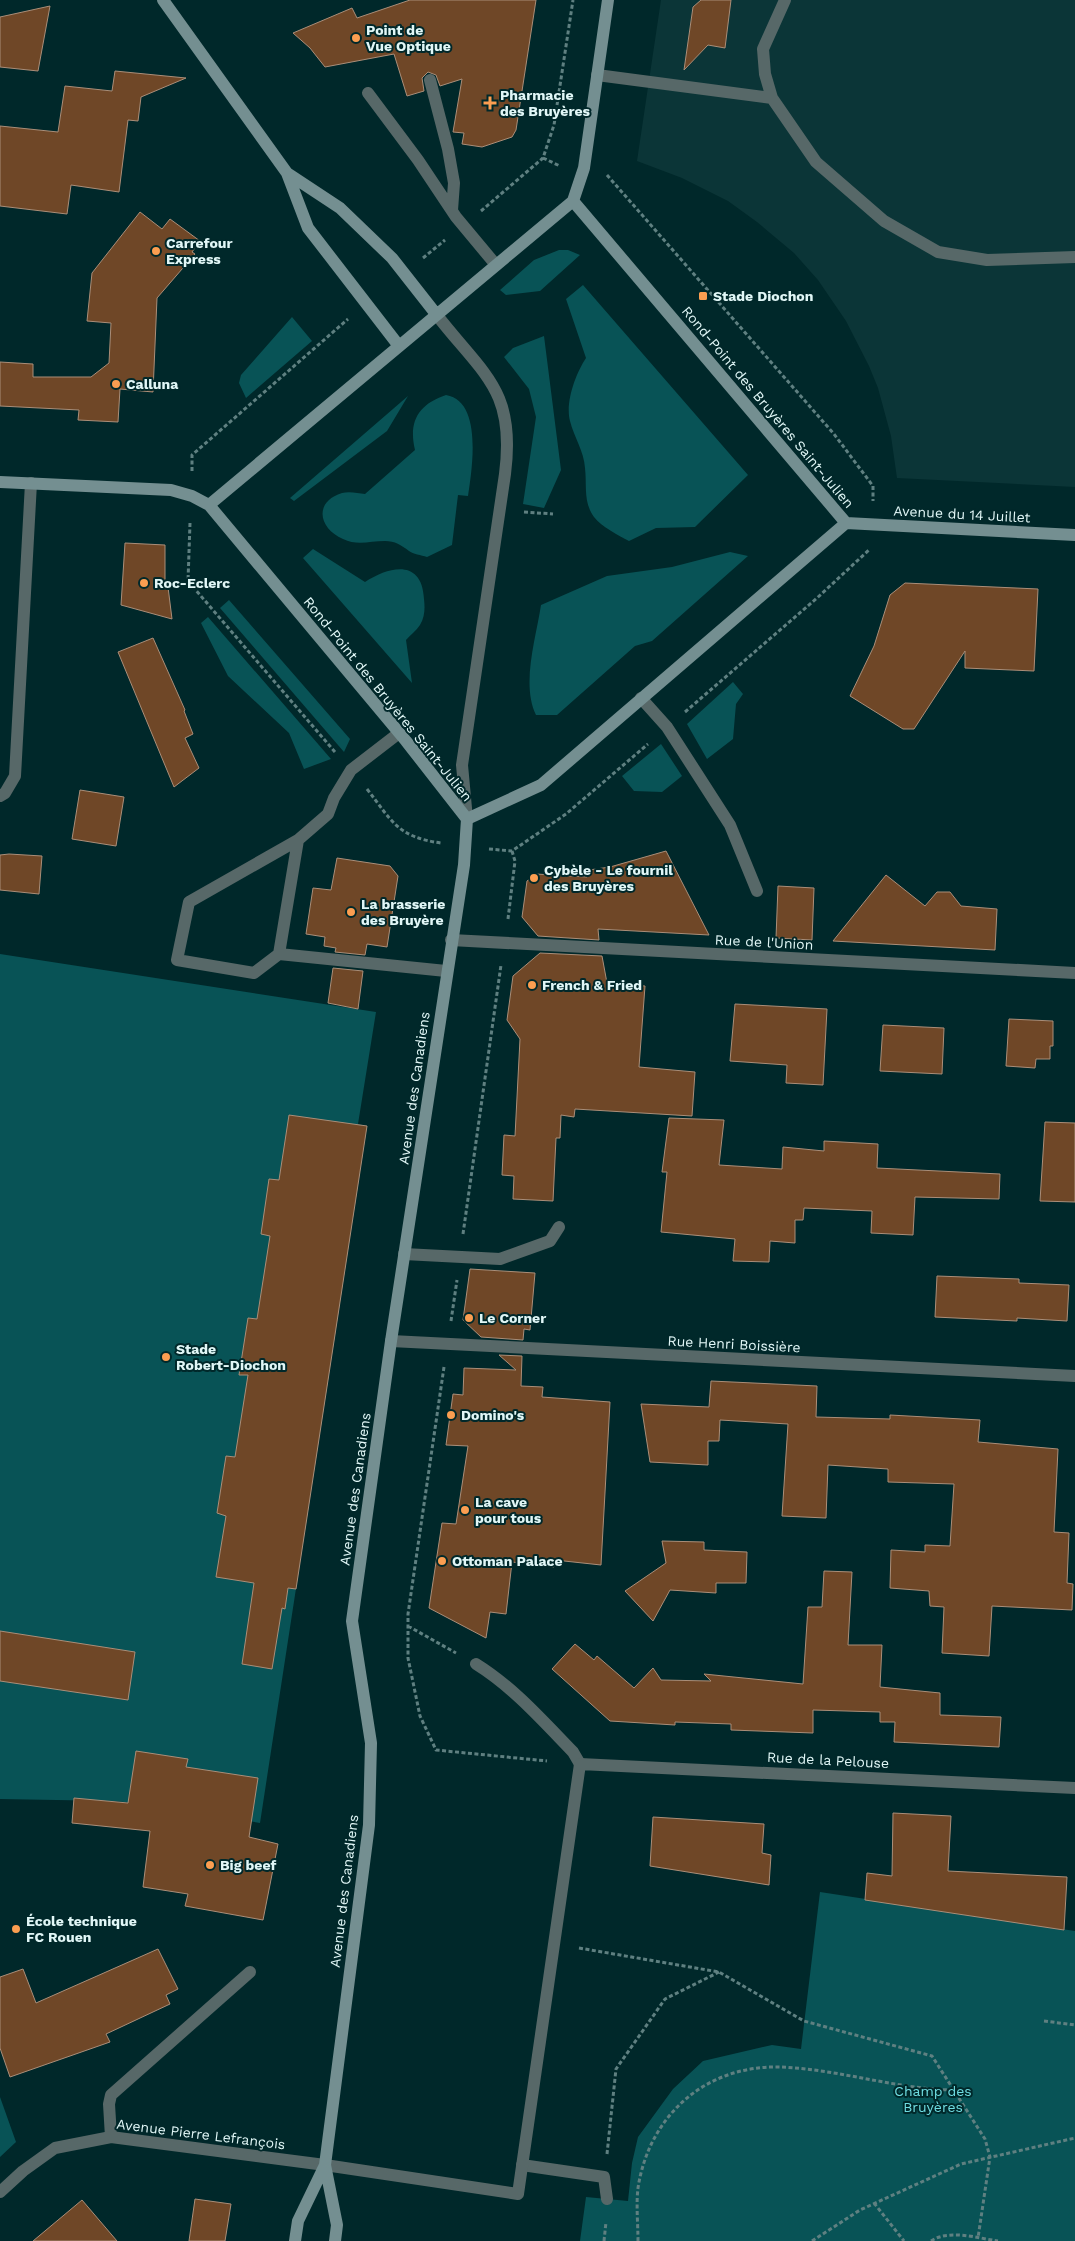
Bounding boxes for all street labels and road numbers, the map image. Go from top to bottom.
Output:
street label: Rond-Point des Bruyères Saint-Julien [679,303,857,511]
street label: Avenue du 14 Juillet [893,502,1031,526]
street label: Rond-Point des Bruyères Saint-Julien [300,594,476,804]
street label: Rue de l'Union [714,931,814,953]
street label: Avenue des Canadiens [395,1011,433,1165]
street label: Rue Henri Boissière [667,1333,801,1355]
street label: Avenue des Canadiens [336,1412,374,1566]
street label: Rue de la Pelouse [767,1749,889,1771]
street label: Avenue des Canadiens [327,1814,361,1968]
street label: Avenue Pierre Lefrançois [116,2116,286,2152]

